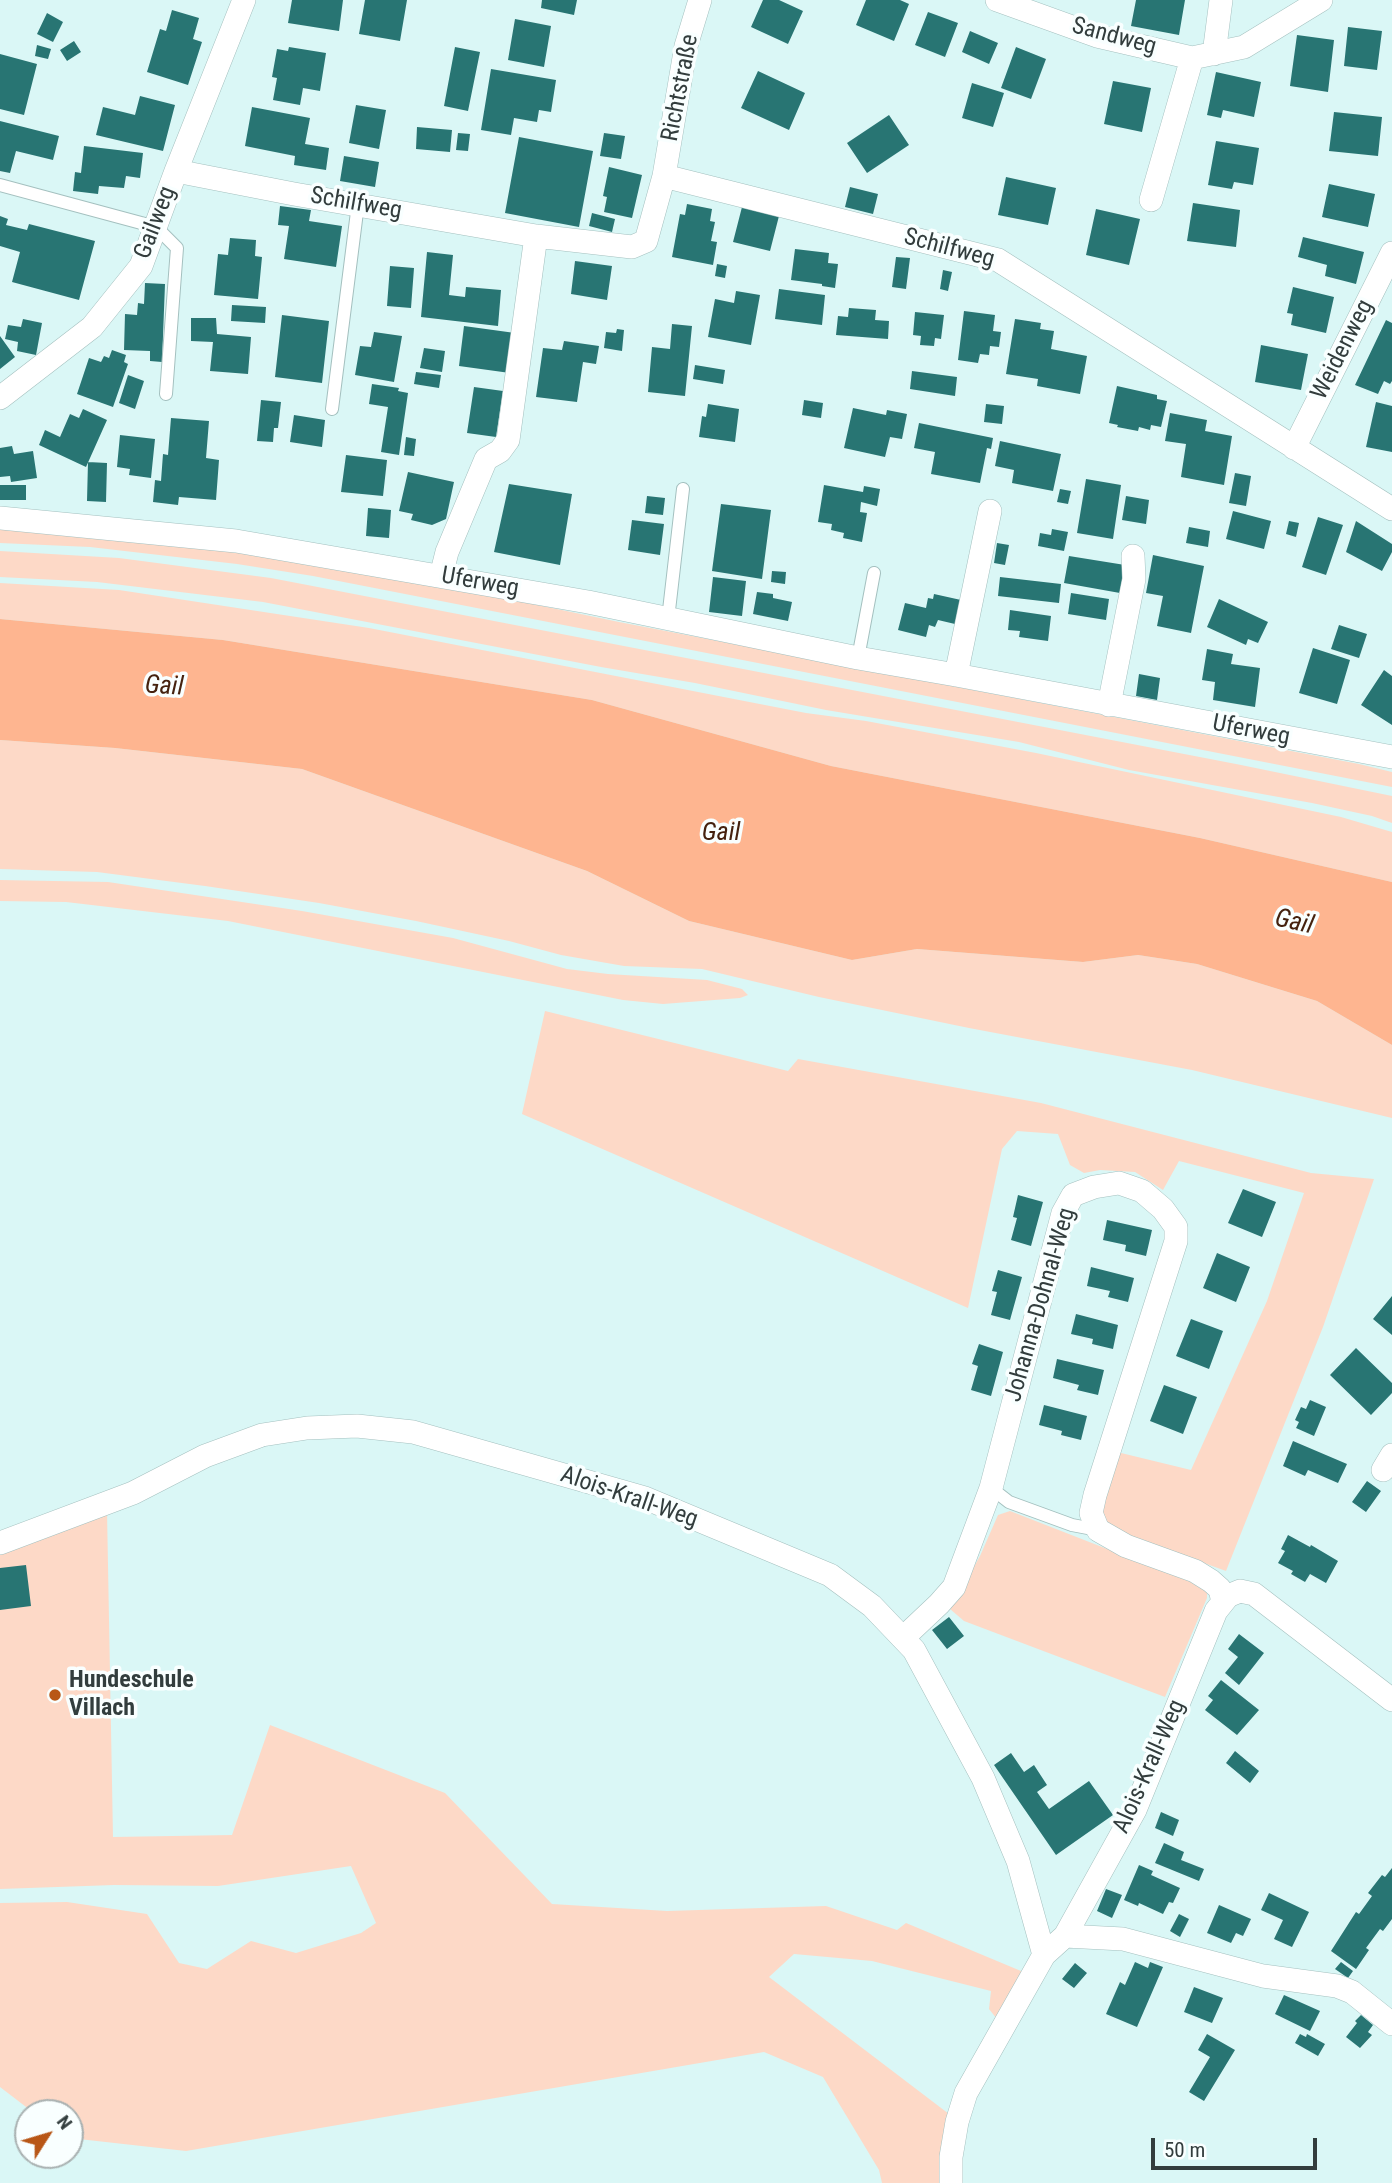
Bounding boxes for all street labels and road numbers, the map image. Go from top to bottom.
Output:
street label: Sandweg [1069,12,1159,62]
street label: Richtstraße [657,32,705,144]
street label: Schilfweg [308,182,404,226]
street label: Gailweg [129,183,183,263]
street label: Schilfweg [901,223,997,275]
street label: Weidenweg [1306,295,1380,405]
street label: Uferweg [439,562,521,604]
street label: Uferweg [1210,709,1292,753]
street label: Johanna-Dohnal-Weg [1000,1205,1082,1405]
street label: Alois-Krall-Weg [557,1461,701,1535]
street label: Alois-Krall-Weg [1108,1696,1192,1838]

